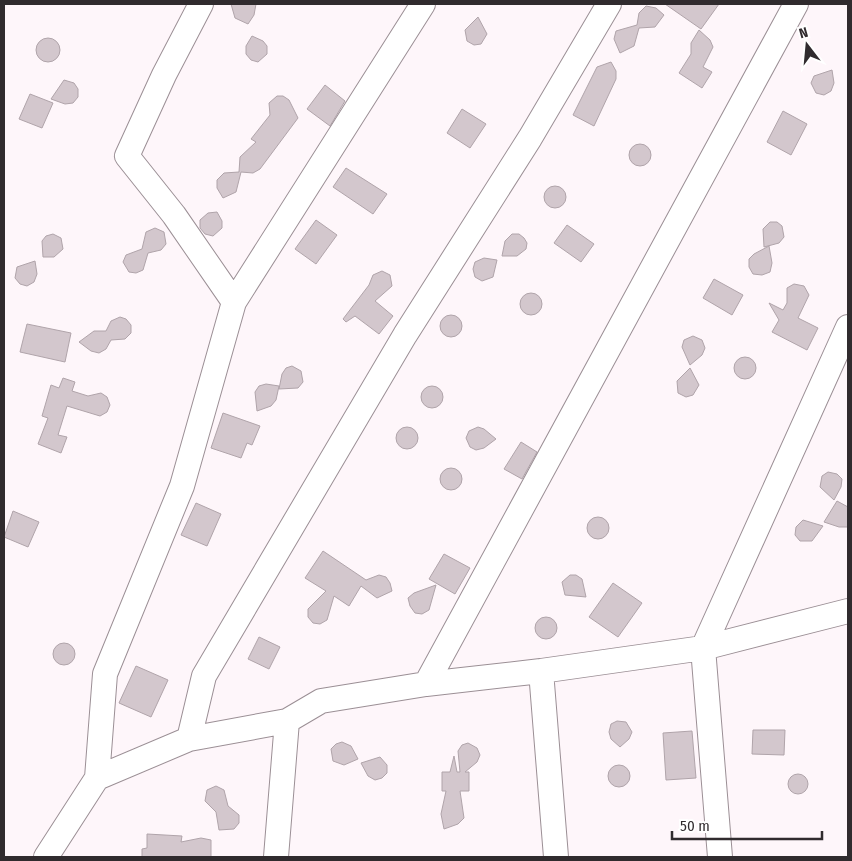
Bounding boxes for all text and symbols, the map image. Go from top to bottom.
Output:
north arrow [782,20,832,70]
text: N [797,24,810,42]
scale bar [672,808,822,840]
text: 50 m [680,817,710,835]

